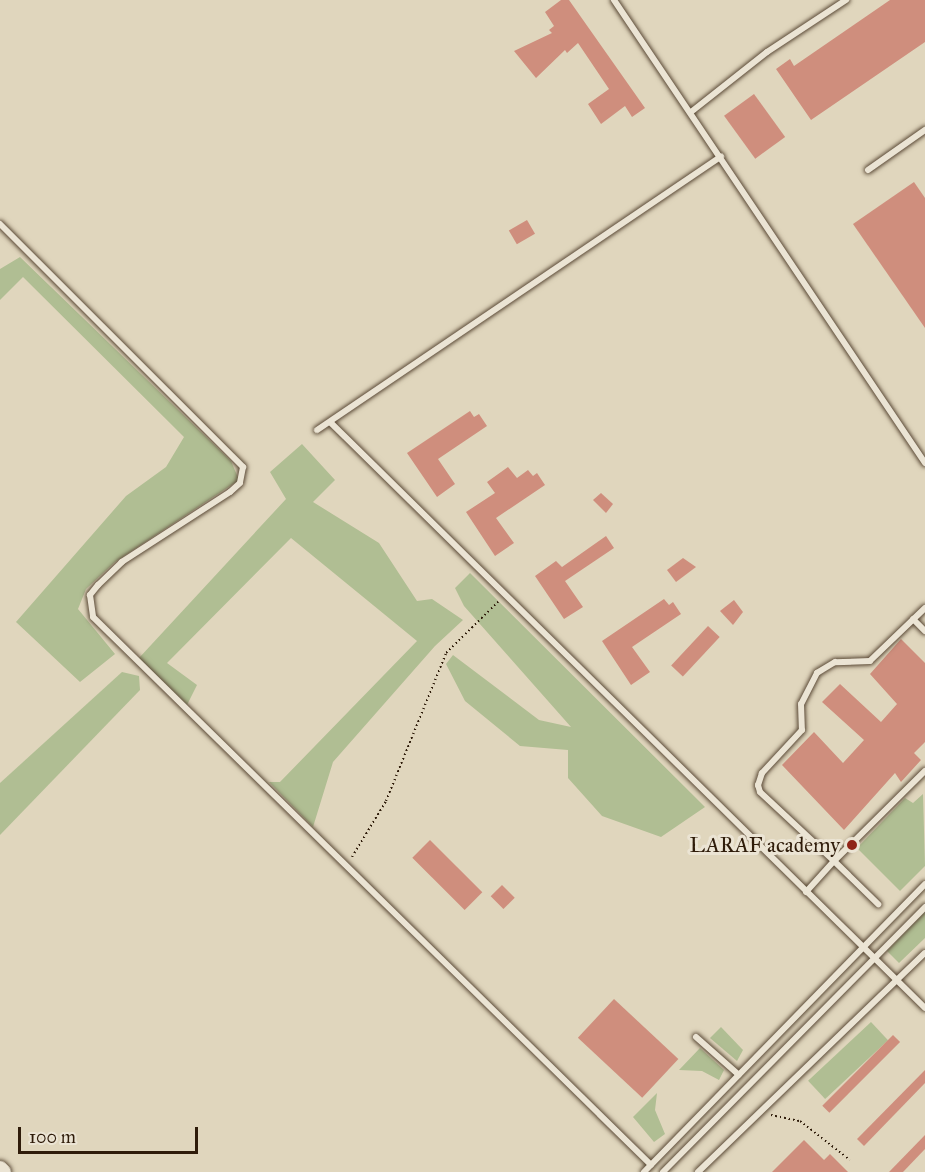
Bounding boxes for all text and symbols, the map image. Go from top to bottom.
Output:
place label: LARAF academy [690,832,840,858]
marker: LARAF academy [845,838,859,852]
scale bar [21,1115,201,1153]
text: 100 m [29,1126,76,1148]

